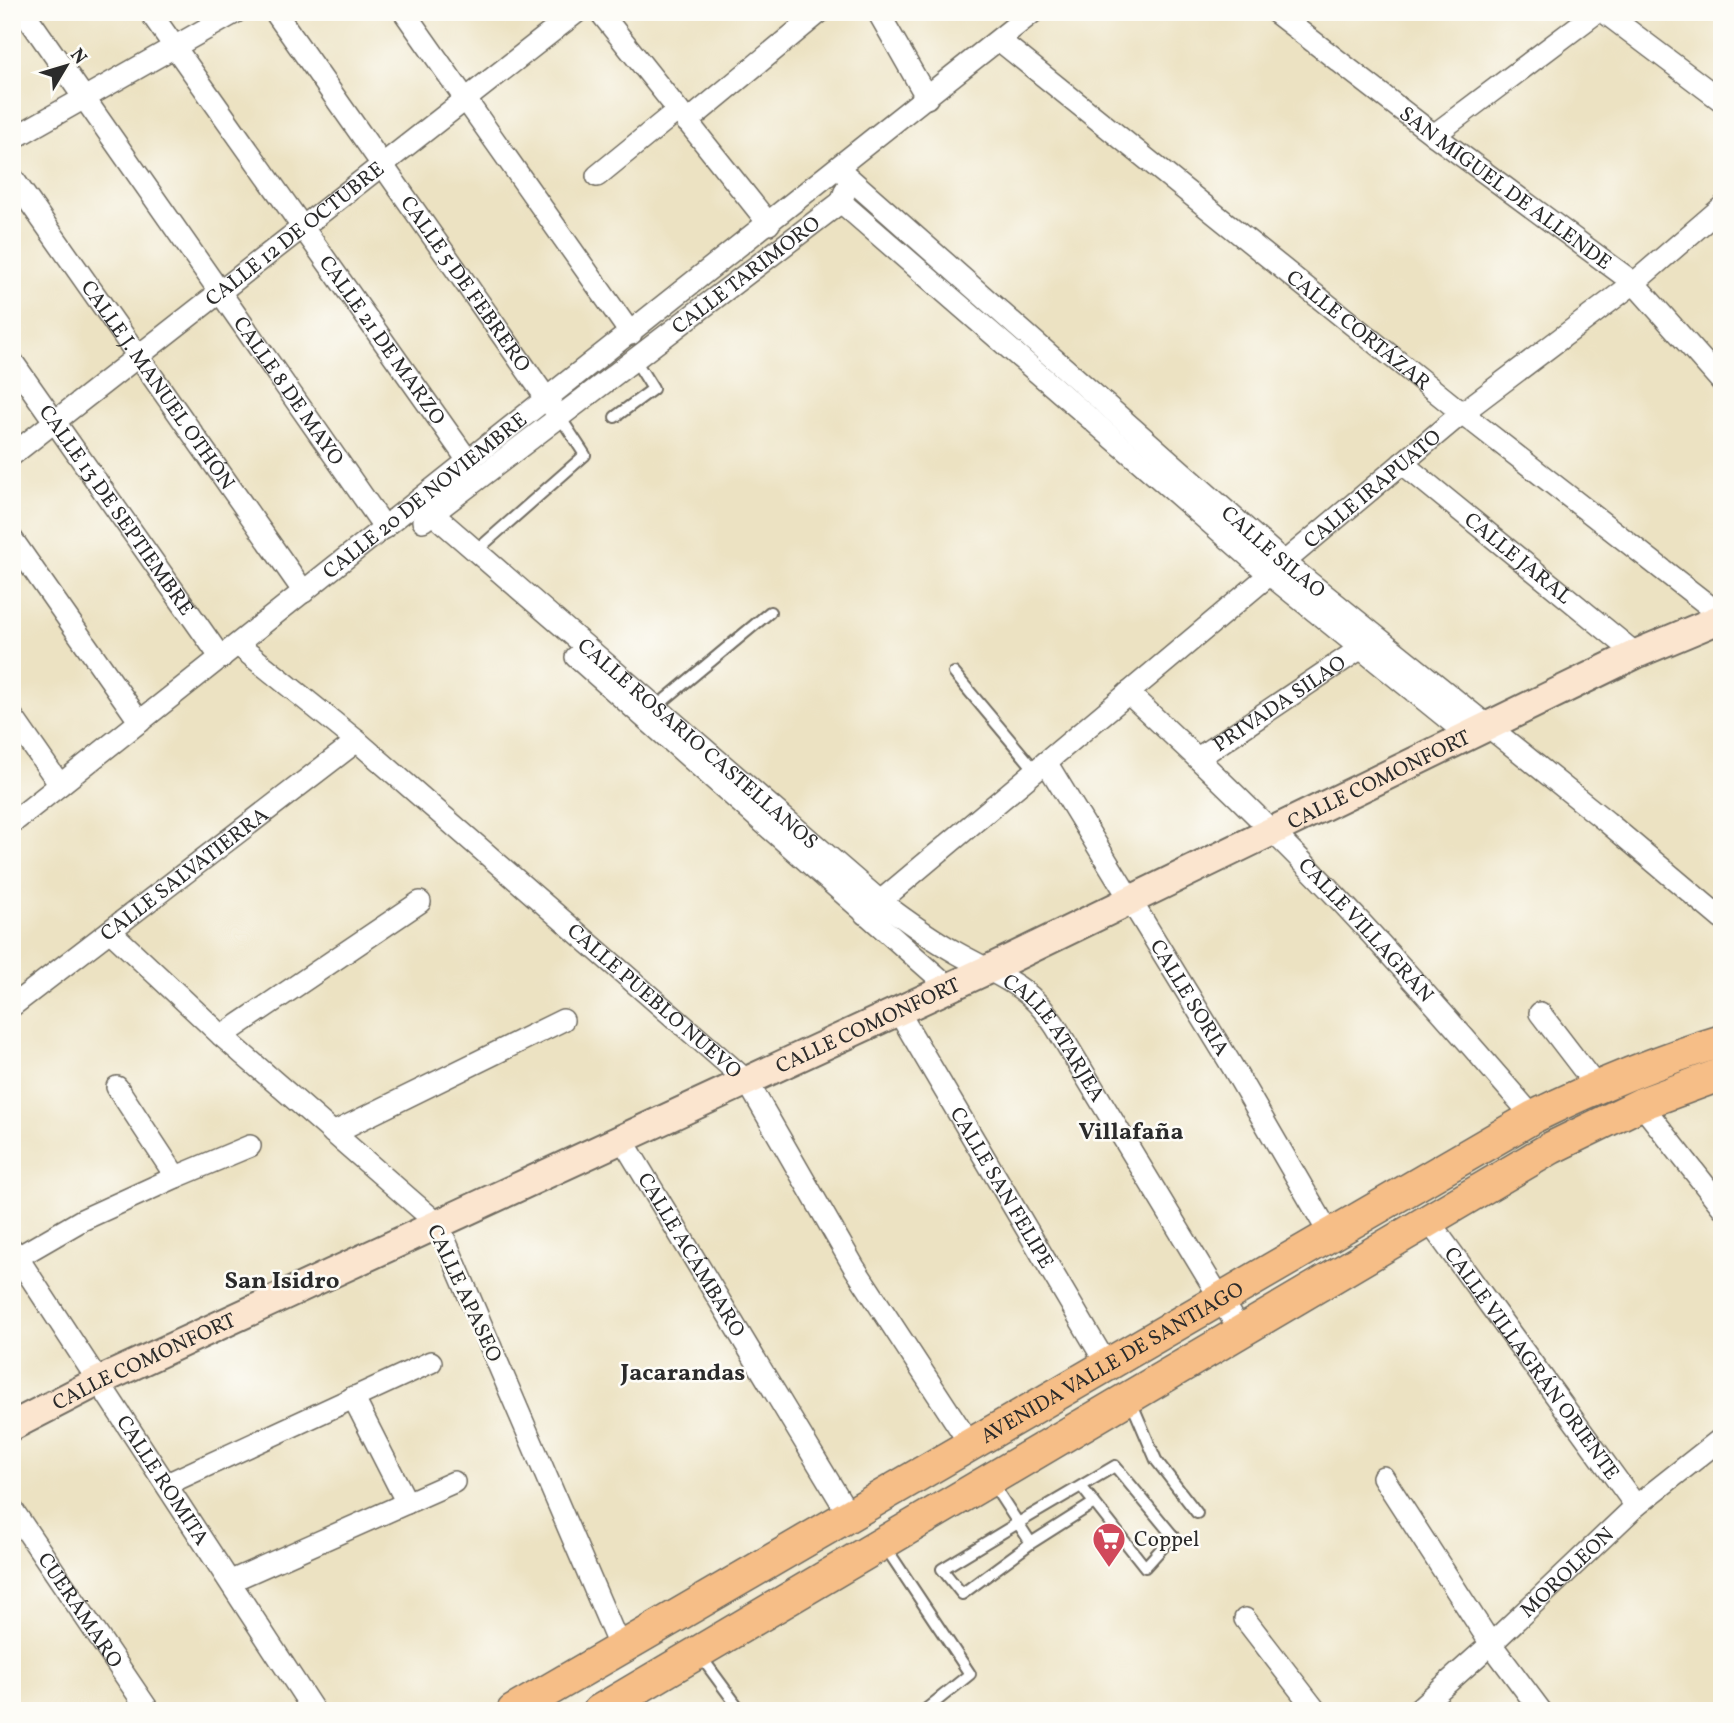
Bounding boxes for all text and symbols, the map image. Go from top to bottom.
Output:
north arrow [32,32,102,102]
text: N [63,43,92,70]
street label: SAN MIGUEL DE ALLENDE [1393,100,1617,278]
street label: CALLE 12 DE OCTUBRE [200,155,391,314]
street label: CALLE 5 DE FEBRERO [393,191,537,378]
street label: CALLE TARIMORO [666,210,827,342]
street label: CALLE 21 DE MARZO [311,250,451,431]
street label: CALLE CORTÁZAR [1279,264,1436,398]
street label: CALLE J. MANUEL OTHÓN [73,275,241,496]
street label: CALLE 8 DE MAYO [225,311,350,472]
street label: CALLE 13 DE SEPTIEMBRE [31,399,200,622]
street label: CALLE 20 DE NOVIEMBRE [317,406,534,586]
street label: CALLE IRAPUATO [1298,423,1448,556]
street label: CALLE SILAO [1214,500,1331,606]
street label: CALLE JARAL [1457,506,1577,612]
street label: CALLE ROSARIO CASTELLANOS [570,632,824,857]
street label: PRIVADA SILAO [1208,649,1352,760]
street label: CALLE COMONFORT [1283,724,1475,837]
street label: CALLE SALVATIERRA [95,801,275,949]
street label: CALLE VILLAGRÁN [1291,852,1439,1010]
street label: CALLE PUEBLO NUEVO [560,917,748,1086]
street label: CALLE SORIA [1142,934,1236,1062]
street label: CALLE ATARJEA [997,967,1111,1108]
street label: CALLE COMONFORT [771,971,965,1082]
street label: CALLE SAN FELIPE [942,1102,1060,1274]
district label: Villafaña [1078,1116,1184,1150]
street label: CALLE ACÁMBARO [630,1168,751,1343]
street label: CALLE APASEO [419,1220,508,1367]
street label: CALLE VILLAGRÁN ORIENTE [1436,1242,1625,1486]
district label: San Isidro [225,1265,339,1299]
street label: AVENIDA VALLE DE SANTIAGO [976,1275,1250,1452]
street label: CALLE COMONFORT [48,1307,241,1419]
district label: Jacarandas [620,1357,745,1391]
street label: CALLE ROMITA [109,1410,215,1552]
supermarket icon: Coppel [1090,1520,1128,1569]
street label: MOROLEON [1514,1521,1621,1625]
place label: Coppel [1134,1526,1199,1555]
street label: CUERÁMARO [30,1547,129,1674]

